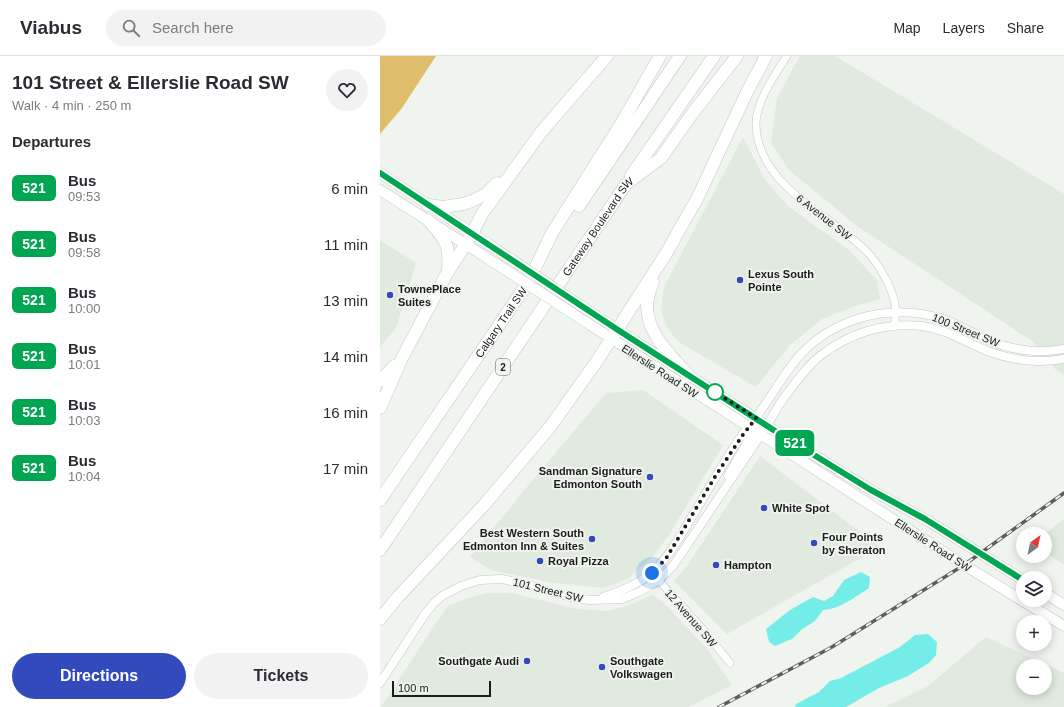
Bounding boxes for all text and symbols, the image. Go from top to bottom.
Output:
search box [106,10,386,46]
text: Viabus [20,17,82,38]
icon: search [120,17,142,39]
text: Search here [152,19,234,36]
text: Map [893,20,921,36]
text: Layers [943,20,985,36]
text: Share [1007,20,1044,36]
button: heart [326,69,368,111]
text: 101 Street & Ellerslie Road SW [12,72,289,93]
text: Walk · 4 min · 250 m [12,98,131,113]
text: Departures [12,133,91,150]
text: Bus [68,172,96,189]
street label: Gateway Boulevard SW [560,174,636,278]
text: 521 [22,180,46,196]
text: 6 min [331,180,368,197]
text: 09:53 [68,189,101,204]
street label: 6 Avenue SW [794,192,854,243]
text: Bus [68,228,96,245]
text: 521 [22,236,46,252]
text: 11 min [324,236,368,253]
text: 09:58 [68,245,101,260]
place label: Lexus South Pointe [748,268,814,293]
marker: Lexus South Pointe [735,275,745,285]
place label: TownePlace Suites [398,283,461,308]
text: Bus [68,284,96,301]
street label: Calgary Trail SW [473,284,529,360]
marker: TownePlace Suites [385,290,395,300]
text: 521 [22,292,46,308]
text: 13 min [323,292,368,309]
text: 10:00 [68,301,101,316]
street label: 100 Street SW [931,311,1002,349]
text: Bus [68,340,96,357]
street label: Ellerslie Road SW [620,342,701,401]
text: 521 [22,348,46,364]
text: 14 min [323,348,368,365]
text: 10:01 [68,357,101,372]
road number: 2 [496,359,510,375]
unlabelled marker [706,383,724,401]
text: Bus [68,396,96,413]
text: 521 [22,404,46,420]
text: 16 min [323,404,368,421]
text: 10:03 [68,413,101,428]
line badge: 521 [772,430,818,456]
text: 521 [783,435,807,451]
text: Bus [68,452,96,469]
text: 521 [22,460,46,476]
text: 17 min [323,460,368,477]
place label: Sandman Signature Edmonton South [539,465,642,490]
text: 10:04 [68,469,101,484]
marker: Sandman Signature Edmonton South [645,472,655,482]
place label: White Spot [772,502,830,514]
marker: White Spot [759,503,769,513]
street label: Ellerslie Road SW [893,516,974,575]
place label: Best Western South Edmonton Inn & Suites [463,527,584,552]
north arrow [1016,527,1052,563]
map controls [1016,527,1052,695]
place label: Four Points by Sheraton [822,531,886,556]
marker: Best Western South Edmonton Inn & Suites [587,534,597,544]
marker: Four Points by Sheraton [809,538,819,548]
place label: Royal Pizza [548,555,609,567]
marker: Royal Pizza [535,556,545,566]
place label: Hampton [724,559,772,571]
marker: Hampton [711,560,721,570]
your location [642,563,662,583]
button: layers [1016,571,1052,607]
street label: 101 Street SW [512,576,585,605]
street label: 12 Avenue SW [663,587,720,650]
button: + [1016,615,1052,651]
button: Directions [12,653,186,699]
button: Tickets [194,653,368,699]
place label: Southgate Audi [438,655,519,667]
place label: Southgate Volkswagen [610,655,673,680]
marker: Southgate Audi [522,656,532,666]
button: − [1016,659,1052,695]
marker: Southgate Volkswagen [597,662,607,672]
scale bar [392,679,491,698]
text: 100 m [398,682,429,694]

